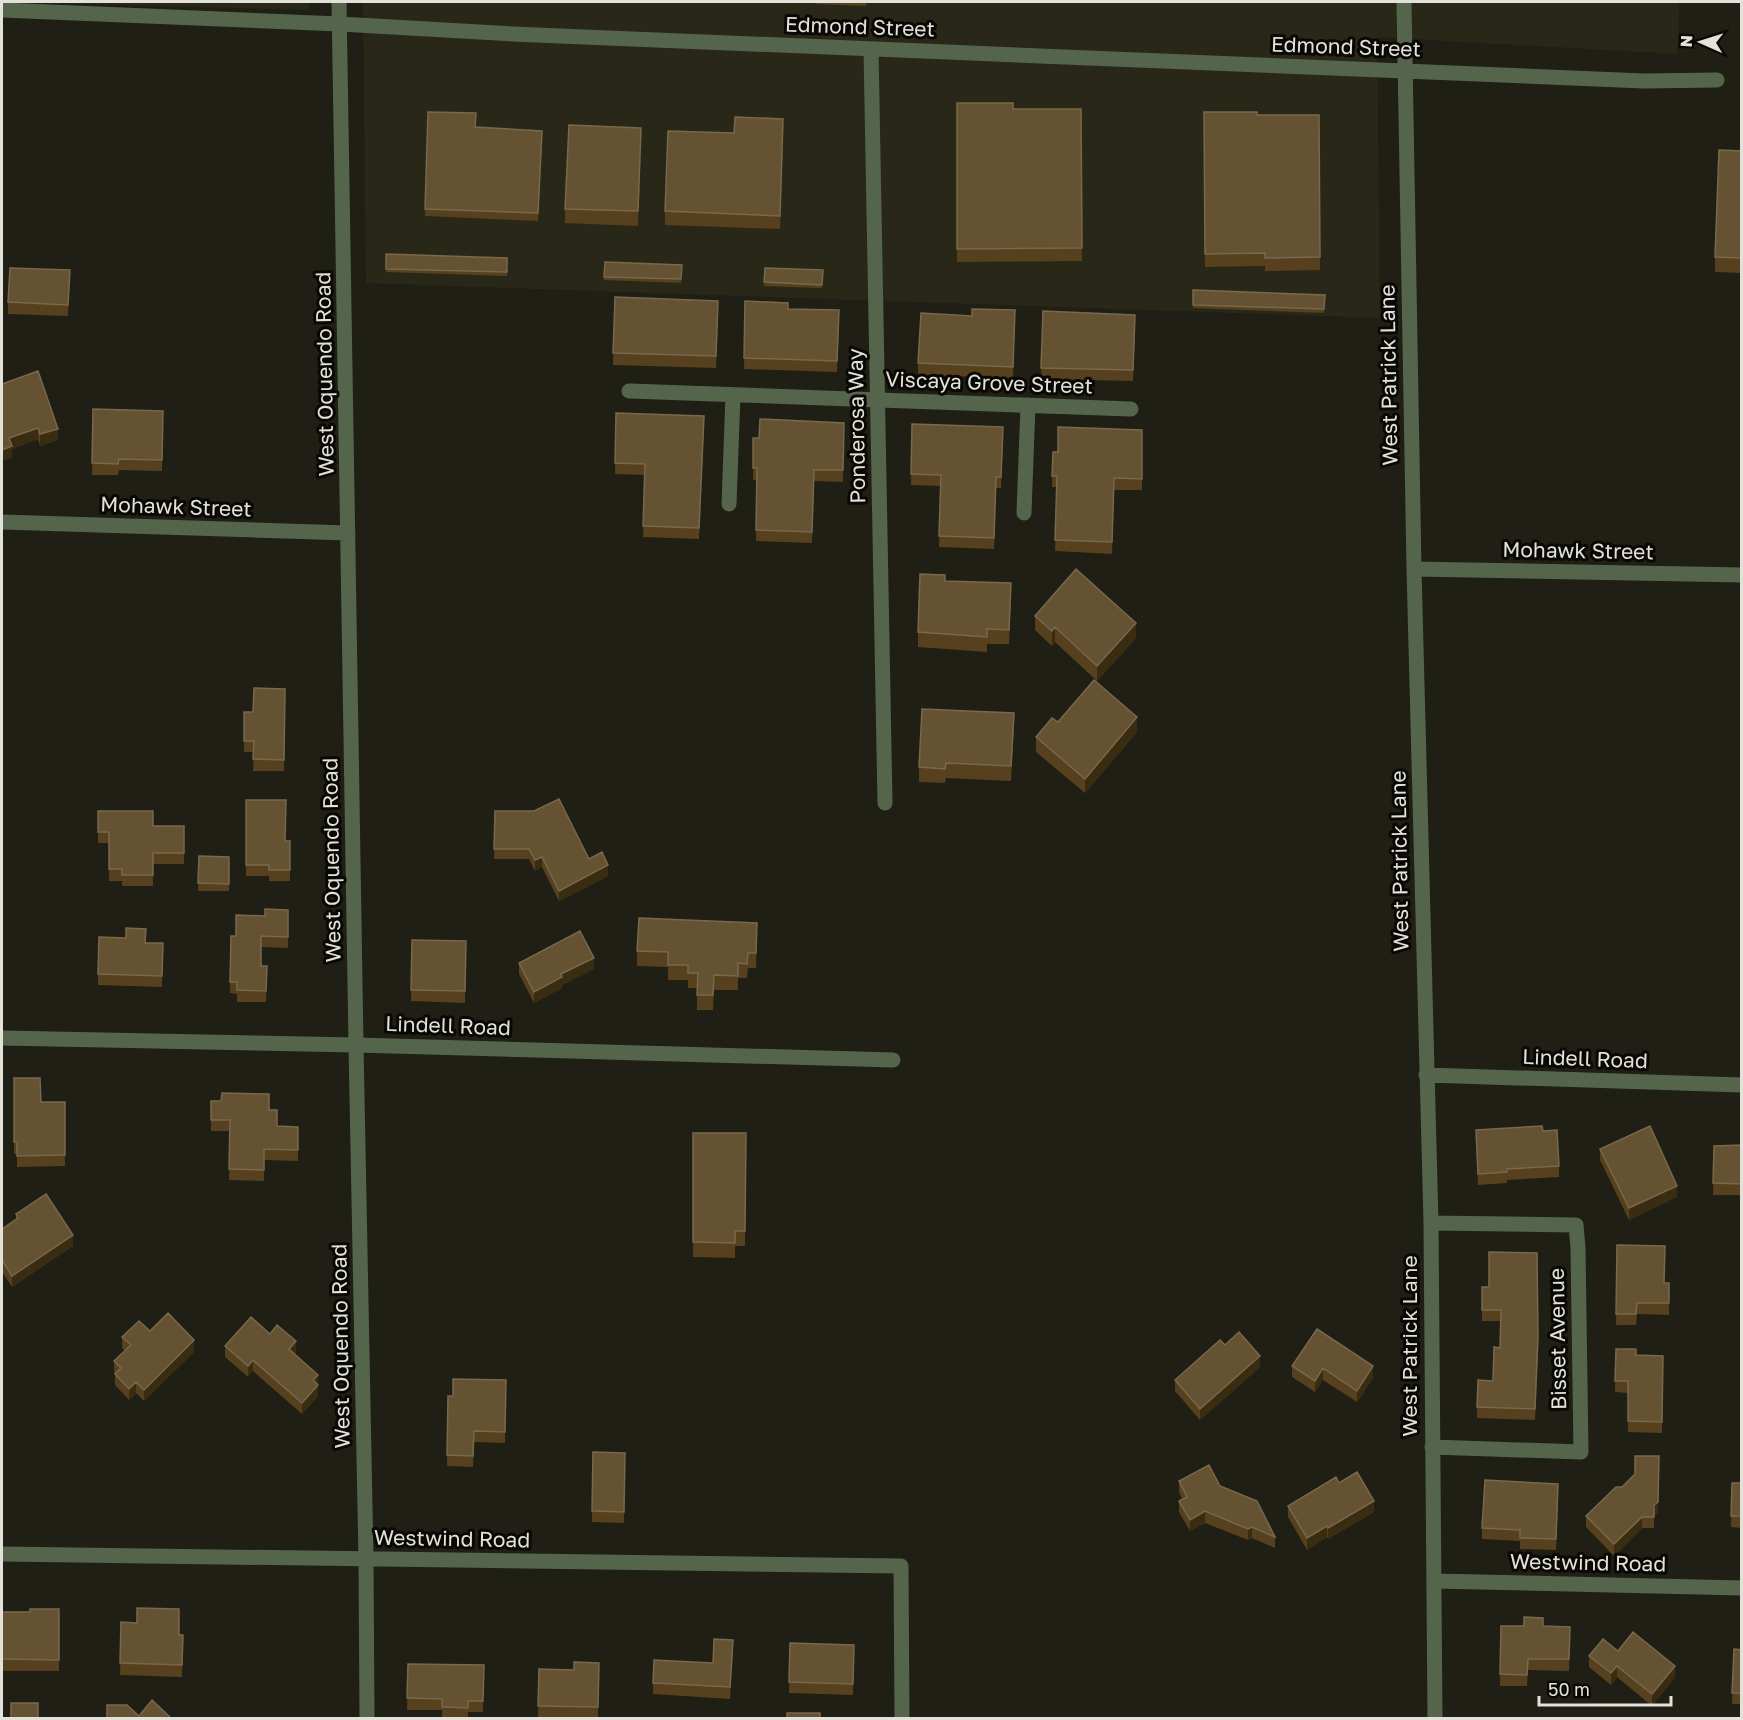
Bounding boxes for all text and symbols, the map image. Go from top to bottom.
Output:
street label: Edmond Street [785,10,935,42]
north arrow [1671,12,1731,72]
street label: Edmond Street [1271,30,1421,62]
text: N [1676,35,1696,48]
street label: West Oquendo Road [309,271,339,477]
street label: West Patrick Lane [1373,284,1403,466]
street label: Ponderosa Way [842,348,870,504]
street label: Viscaya Grove Street [885,365,1093,399]
street label: Mohawk Street [100,490,252,522]
street label: Mohawk Street [1502,536,1654,564]
street label: West Oquendo Road [316,757,346,963]
street label: West Patrick Lane [1384,770,1414,952]
street label: Lindell Road [385,1010,511,1040]
street label: Lindell Road [1522,1043,1648,1073]
street label: West Oquendo Road [325,1243,355,1449]
street label: West Patrick Lane [1396,1255,1422,1437]
street label: Bisset Avenue [1543,1268,1571,1410]
street label: Westwind Road [374,1524,530,1552]
street label: Westwind Road [1510,1548,1666,1576]
scale bar [1539,1669,1671,1707]
text: 50 m [1548,1678,1590,1700]

